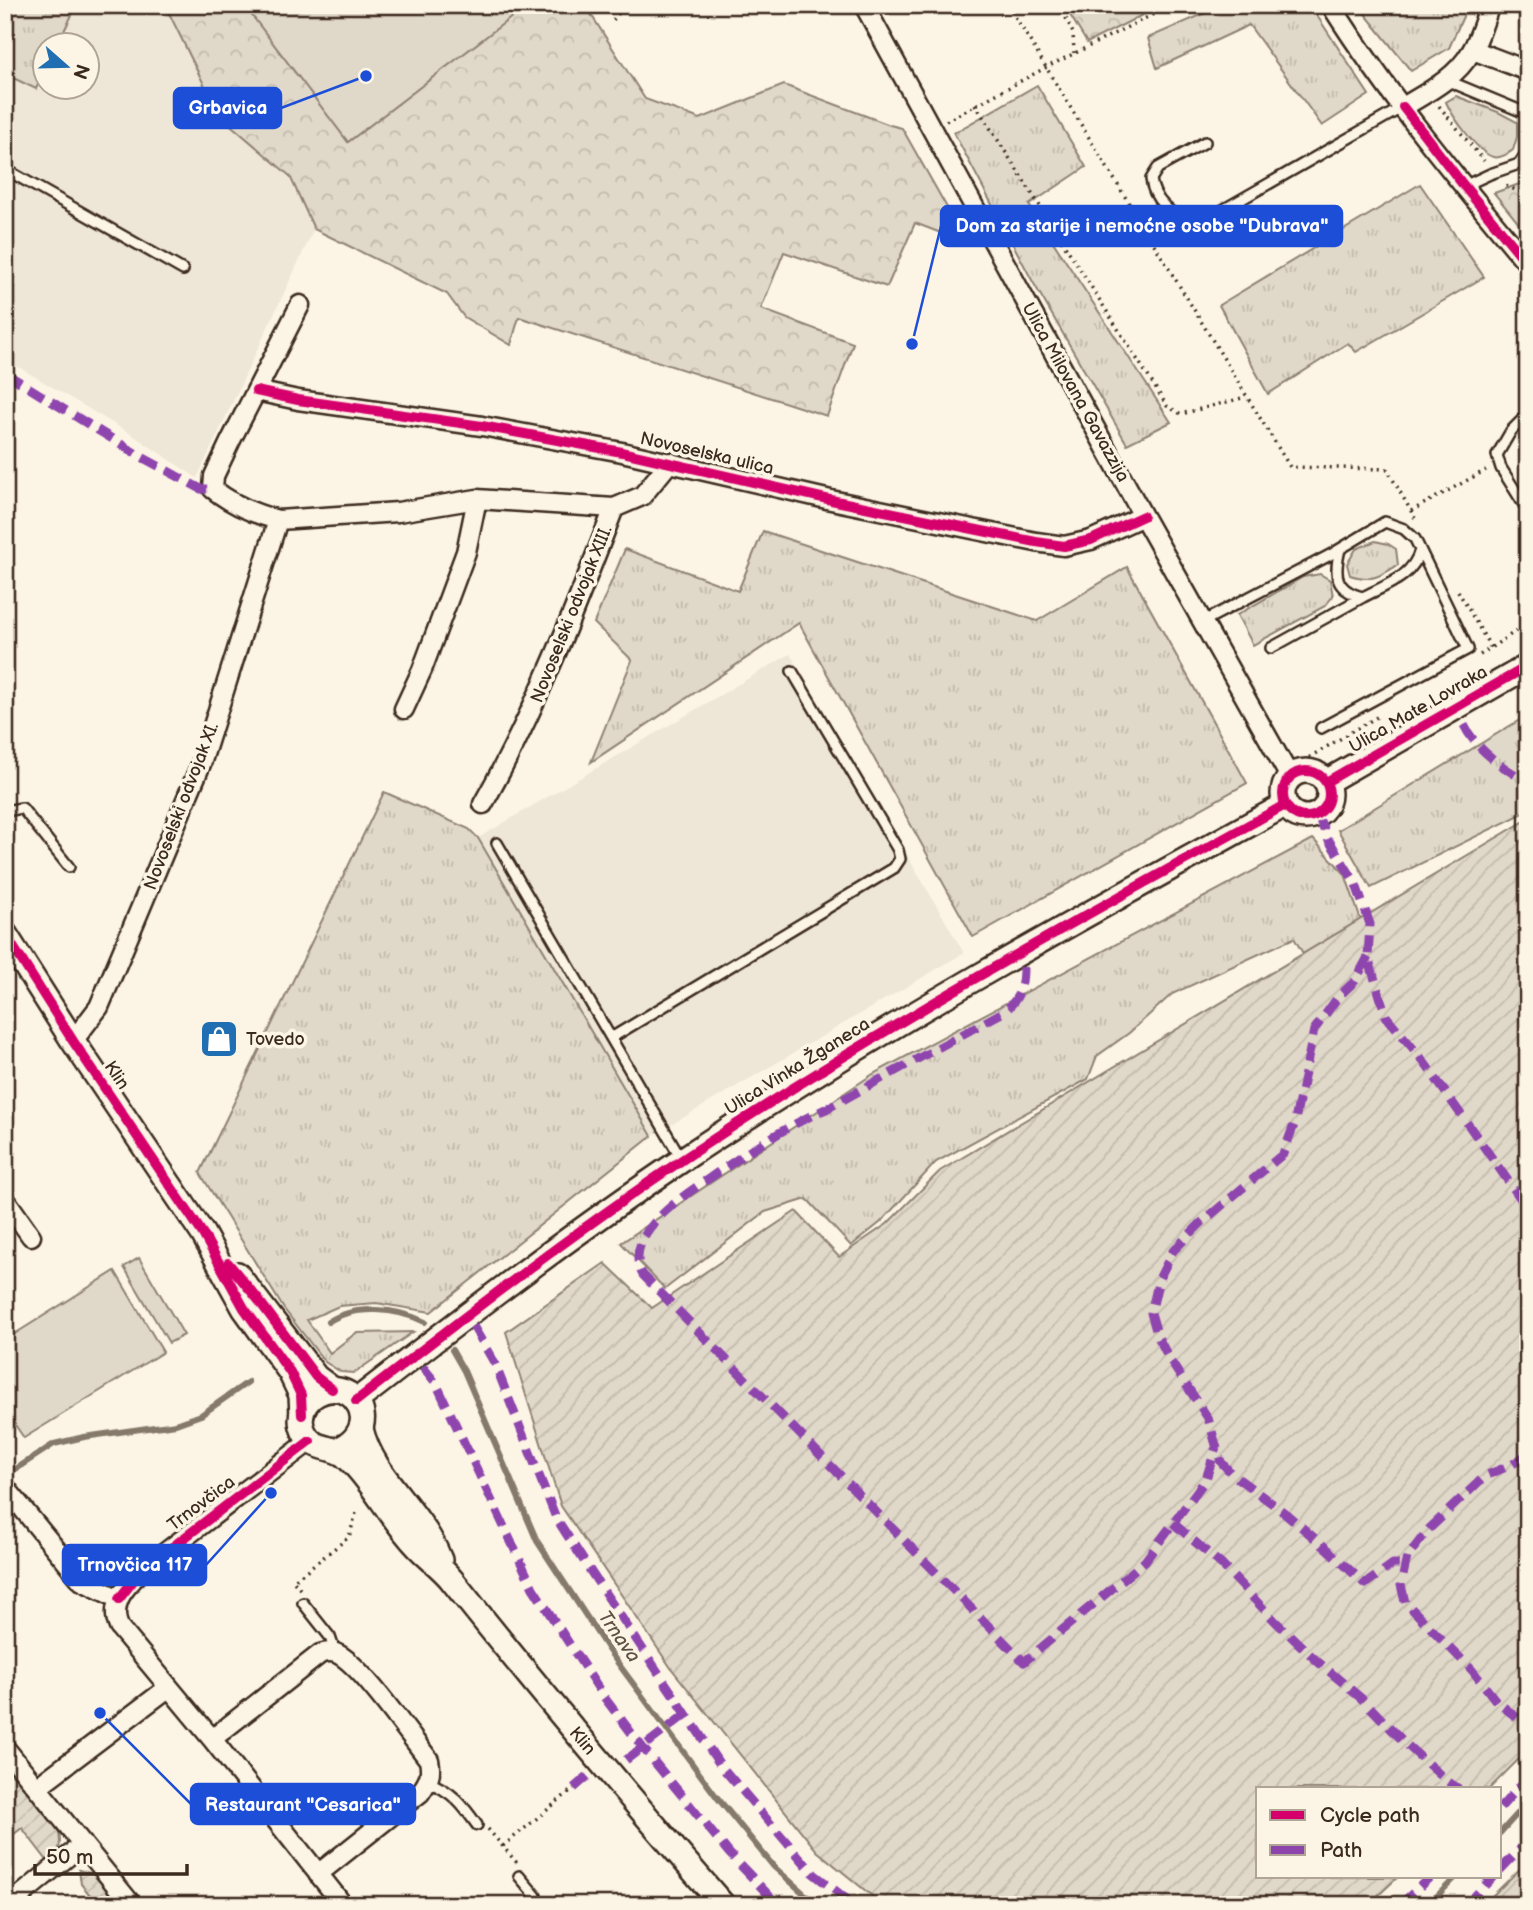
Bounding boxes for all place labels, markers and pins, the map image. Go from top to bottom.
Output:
callout: Grbavica [174,88,281,128]
callout: Dom za starije i nemoćne osobe "Dubrava" [941,206,1342,246]
shop icon: Tovedo [198,1018,240,1060]
place label: Tovedo [246,1029,305,1050]
callout: Trnovčica 117 [63,1545,206,1585]
callout: Restaurant "Cesarica" [191,1784,415,1824]

